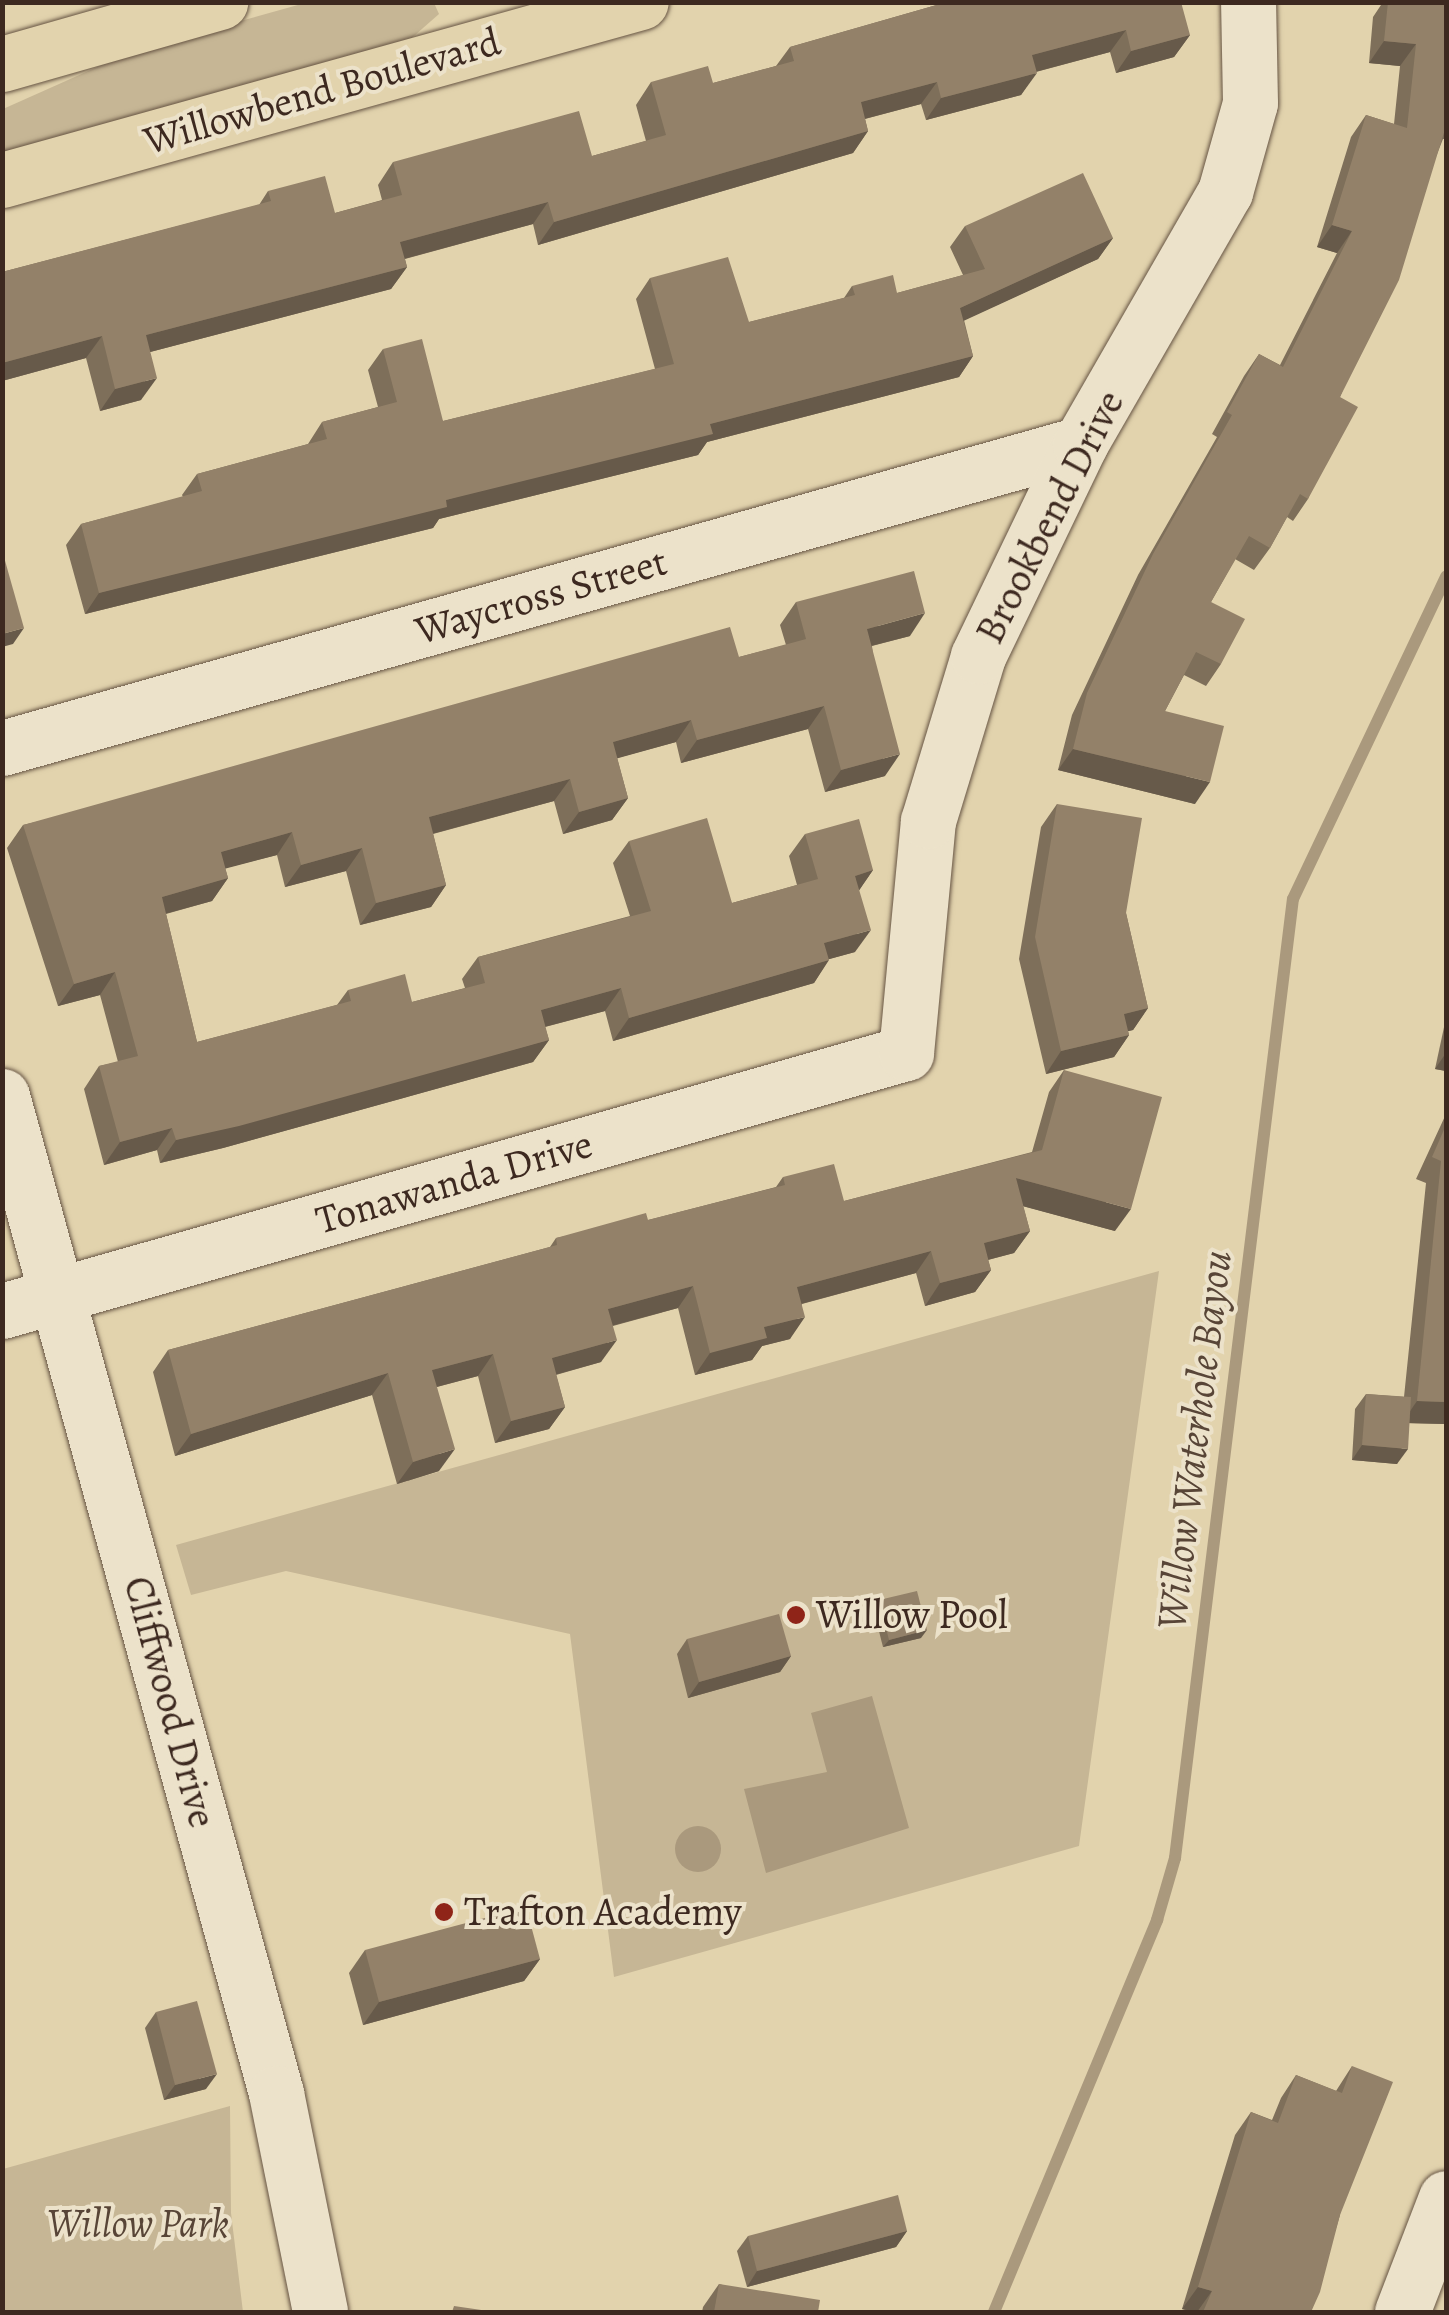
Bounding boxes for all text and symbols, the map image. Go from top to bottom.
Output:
street label: Willowbend Boulevard [138,17,506,165]
street label: Brookbend Drive [966,382,1134,652]
street label: Waycross Street [410,537,672,655]
street label: Tonawanda Drive [310,1120,598,1244]
water label: Willow Waterhole Bayou [1146,1247,1242,1633]
street label: Cliffwood Drive [113,1571,227,1833]
place label: Willow Pool [816,1591,1008,1639]
marker: Willow Pool [785,1604,807,1626]
place label: Trafton Academy [464,1888,742,1936]
marker: Trafton Academy [433,1901,455,1923]
park label: Willow Park [47,2200,229,2248]

